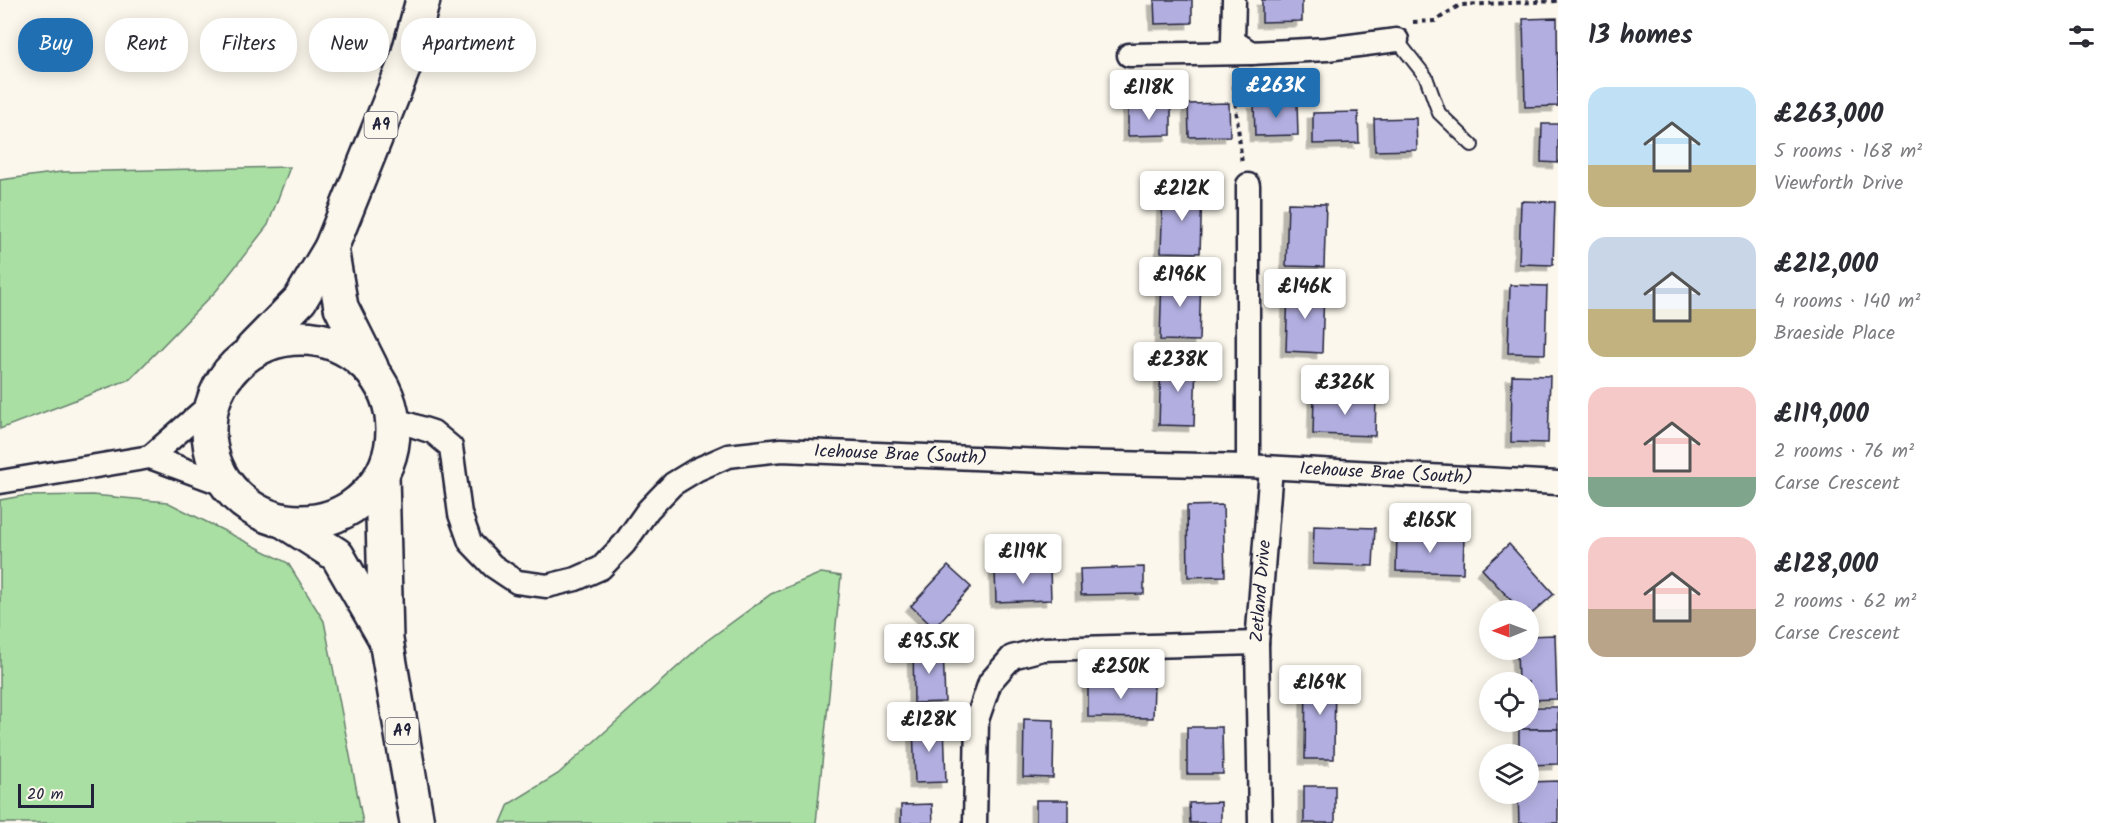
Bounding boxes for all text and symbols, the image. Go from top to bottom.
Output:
text: 13 homes [1588,15,1693,57]
chip: Buy [18,18,93,72]
chip: Rent [105,18,188,72]
chip: Filters [200,18,297,72]
chip: New [309,18,389,72]
chip: Apartment [401,18,536,72]
icon: filters [2065,20,2098,53]
pin: £263K [1234,68,1318,119]
pin: £118K [1107,70,1191,121]
text: £263K [1246,71,1306,103]
text: £118K [1124,73,1174,105]
text: £263,000 [1774,94,1883,136]
icon: home [1636,111,1708,183]
road number: A9 [364,112,398,138]
text: 5 rooms · 168 m² [1774,136,1922,168]
text: Viewforth Drive [1774,168,1903,200]
pin: £212K [1140,171,1224,222]
text: £212K [1154,174,1210,206]
text: £212,000 [1774,244,1878,286]
pin: £196K [1138,257,1222,308]
text: £196K [1153,260,1207,292]
icon: home [1636,261,1708,333]
pin: £146K [1263,269,1347,320]
text: £146K [1278,272,1332,304]
text: 4 rooms · 140 m² [1774,286,1920,318]
text: Braeside Place [1774,318,1895,350]
pin: £238K [1136,342,1220,393]
text: £238K [1147,345,1209,377]
pin: £326K [1303,365,1387,416]
text: £326K [1315,368,1375,400]
text: £119,000 [1774,394,1869,436]
icon: home [1636,411,1708,483]
text: 2 rooms · 76 m² [1774,436,1914,468]
street label: Icehouse Brae (South) [813,437,988,473]
street label: Icehouse Brae (South) [1299,454,1473,493]
text: Carse Crescent [1774,468,1900,500]
pin: £165K [1388,503,1472,554]
text: £165K [1403,506,1457,538]
pin: £119K [981,534,1065,585]
text: £119K [999,537,1047,569]
street label: Zetland Drive [1243,539,1280,643]
text: £128,000 [1774,544,1878,586]
icon: home [1636,561,1708,633]
text: 2 rooms · 62 m² [1774,586,1916,618]
north arrow [1479,600,1539,660]
map controls [1479,600,1539,804]
text: Carse Crescent [1774,618,1900,650]
pin: £95.5K [880,624,978,675]
text: £95.5K [898,627,960,659]
pin: £250K [1079,649,1163,700]
text: £250K [1092,652,1150,684]
pin: £169K [1278,665,1362,716]
text: £169K [1293,668,1347,700]
button: locate [1479,672,1539,732]
pin: £128K [887,702,971,753]
text: £128K [901,705,957,737]
road number: A9 [386,718,418,744]
button: layers [1479,744,1539,804]
scale bar [18,781,94,808]
text: 20 m [27,782,63,807]

